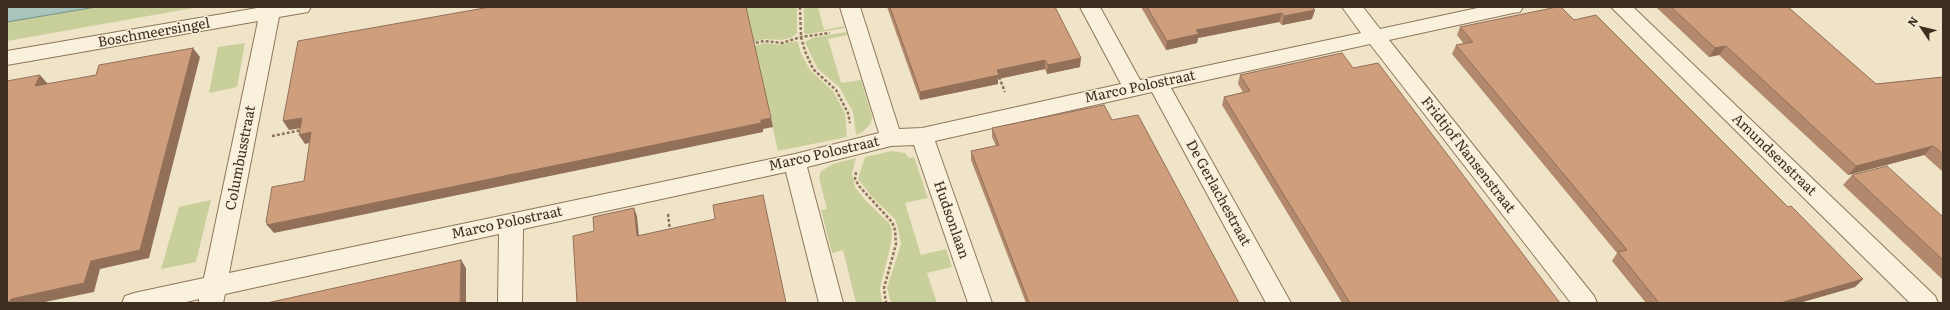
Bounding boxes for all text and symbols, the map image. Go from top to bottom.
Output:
north arrow [1902,8,1942,48]
text: N [1903,13,1921,29]
street label: Boschmeersingel [97,15,211,51]
street label: Marco Polostraat [1083,67,1197,107]
street label: Fridtjof Nansenstraat [1417,93,1519,217]
street label: Columbusstraat [223,104,259,212]
street label: Amundsenstraat [1728,110,1820,200]
street label: Marco Polostraat [767,133,881,175]
street label: De Gerlachestraat [1182,137,1254,249]
street label: Hudsonlaan [930,179,972,261]
street label: Marco Polostraat [450,203,564,243]

